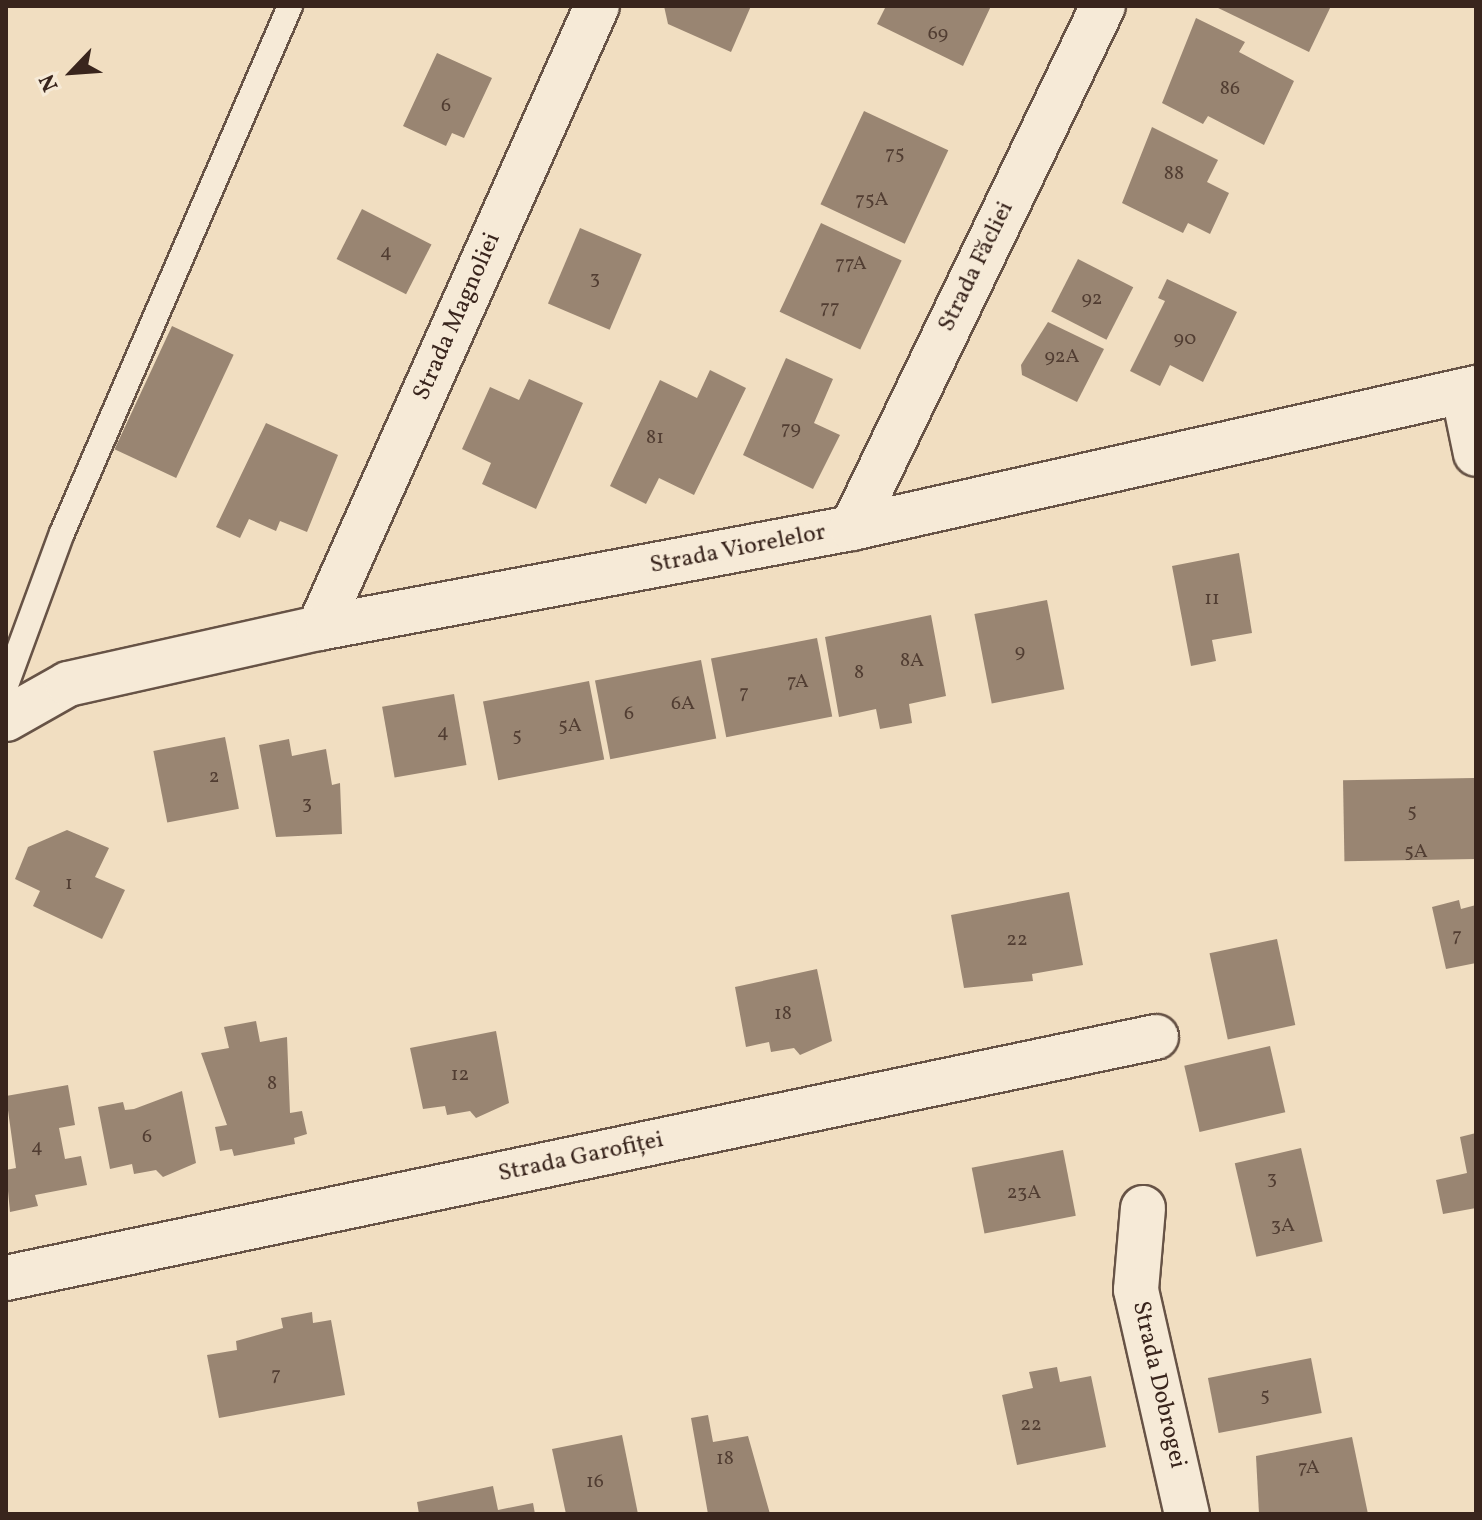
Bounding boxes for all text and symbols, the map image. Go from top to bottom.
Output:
house number: 69 [928,22,948,46]
north arrow [32,32,112,112]
text: N [32,69,67,96]
house number: 86 [1220,77,1240,101]
house number: 6 [441,94,451,118]
house number: 75 [885,142,905,166]
house number: 88 [1164,162,1184,186]
house number: 75A [855,188,889,212]
street label: Strada Făcliei [933,197,1021,337]
street label: Strada Magnoliei [408,229,508,405]
house number: 4 [380,240,392,264]
house number: 77A [835,252,867,276]
house number: 3 [590,267,600,291]
house number: 92 [1081,287,1103,311]
house number: 77 [820,296,840,320]
house number: 90 [1174,327,1196,351]
house number: 92A [1044,345,1080,369]
house number: 79 [781,417,801,441]
house number: 81 [646,426,664,450]
street label: Strada Viorelelor [647,519,829,581]
house number: 11 [1204,587,1220,611]
house number: 9 [1015,640,1025,664]
house number: 8A [900,649,924,673]
house number: 8 [854,661,864,685]
house number: 7A [787,670,809,694]
house number: 7 [739,681,749,705]
house number: 6A [671,692,695,716]
house number: 6 [624,702,634,726]
house number: 5A [558,714,582,738]
house number: 4 [437,720,449,744]
house number: 5 [512,724,522,748]
house number: 2 [209,765,219,789]
house number: 3 [302,792,312,816]
house number: 5 [1407,800,1417,824]
house number: 5A [1404,840,1428,864]
house number: 1 [65,872,73,896]
house number: 7 [1452,924,1462,948]
house number: 22 [1006,928,1028,952]
house number: 18 [774,1002,792,1026]
house number: 12 [451,1063,469,1087]
house number: 8 [267,1072,277,1096]
house number: 6 [142,1125,152,1149]
street label: Strada Garofiței [496,1126,666,1190]
house number: 4 [31,1135,43,1159]
house number: 3 [1267,1167,1277,1191]
house number: 23A [1007,1181,1041,1205]
house number: 3A [1271,1214,1295,1238]
street label: Strada Dobrogei [1125,1299,1191,1471]
house number: 7 [271,1363,281,1387]
house number: 5 [1260,1384,1270,1408]
house number: 22 [1020,1413,1042,1437]
house number: 18 [716,1447,734,1471]
house number: 7A [1298,1456,1320,1480]
house number: 16 [586,1470,604,1494]

